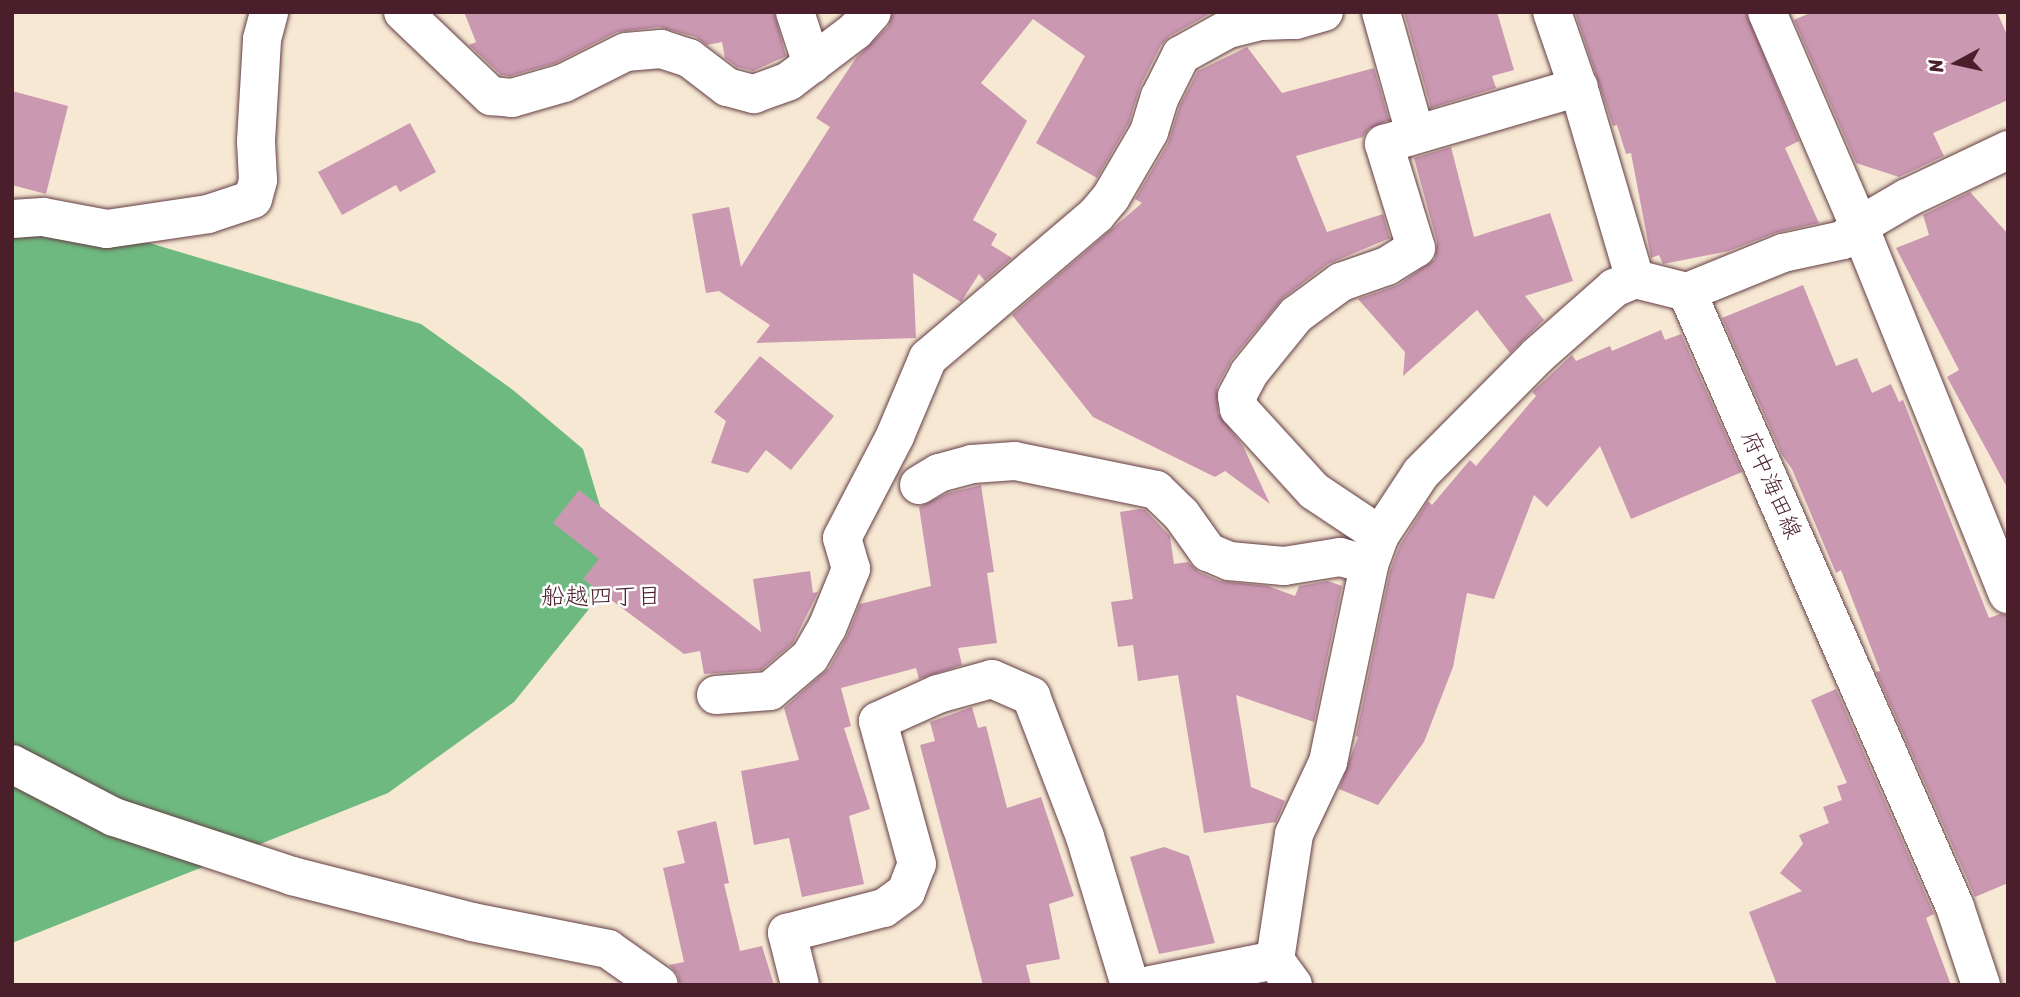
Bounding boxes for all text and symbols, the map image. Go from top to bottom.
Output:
north arrow [1922,28,1992,98]
text: N [1918,57,1953,75]
street label: 府中海田線 [1735,427,1807,543]
district label: 船越四丁目 [541,583,661,611]

